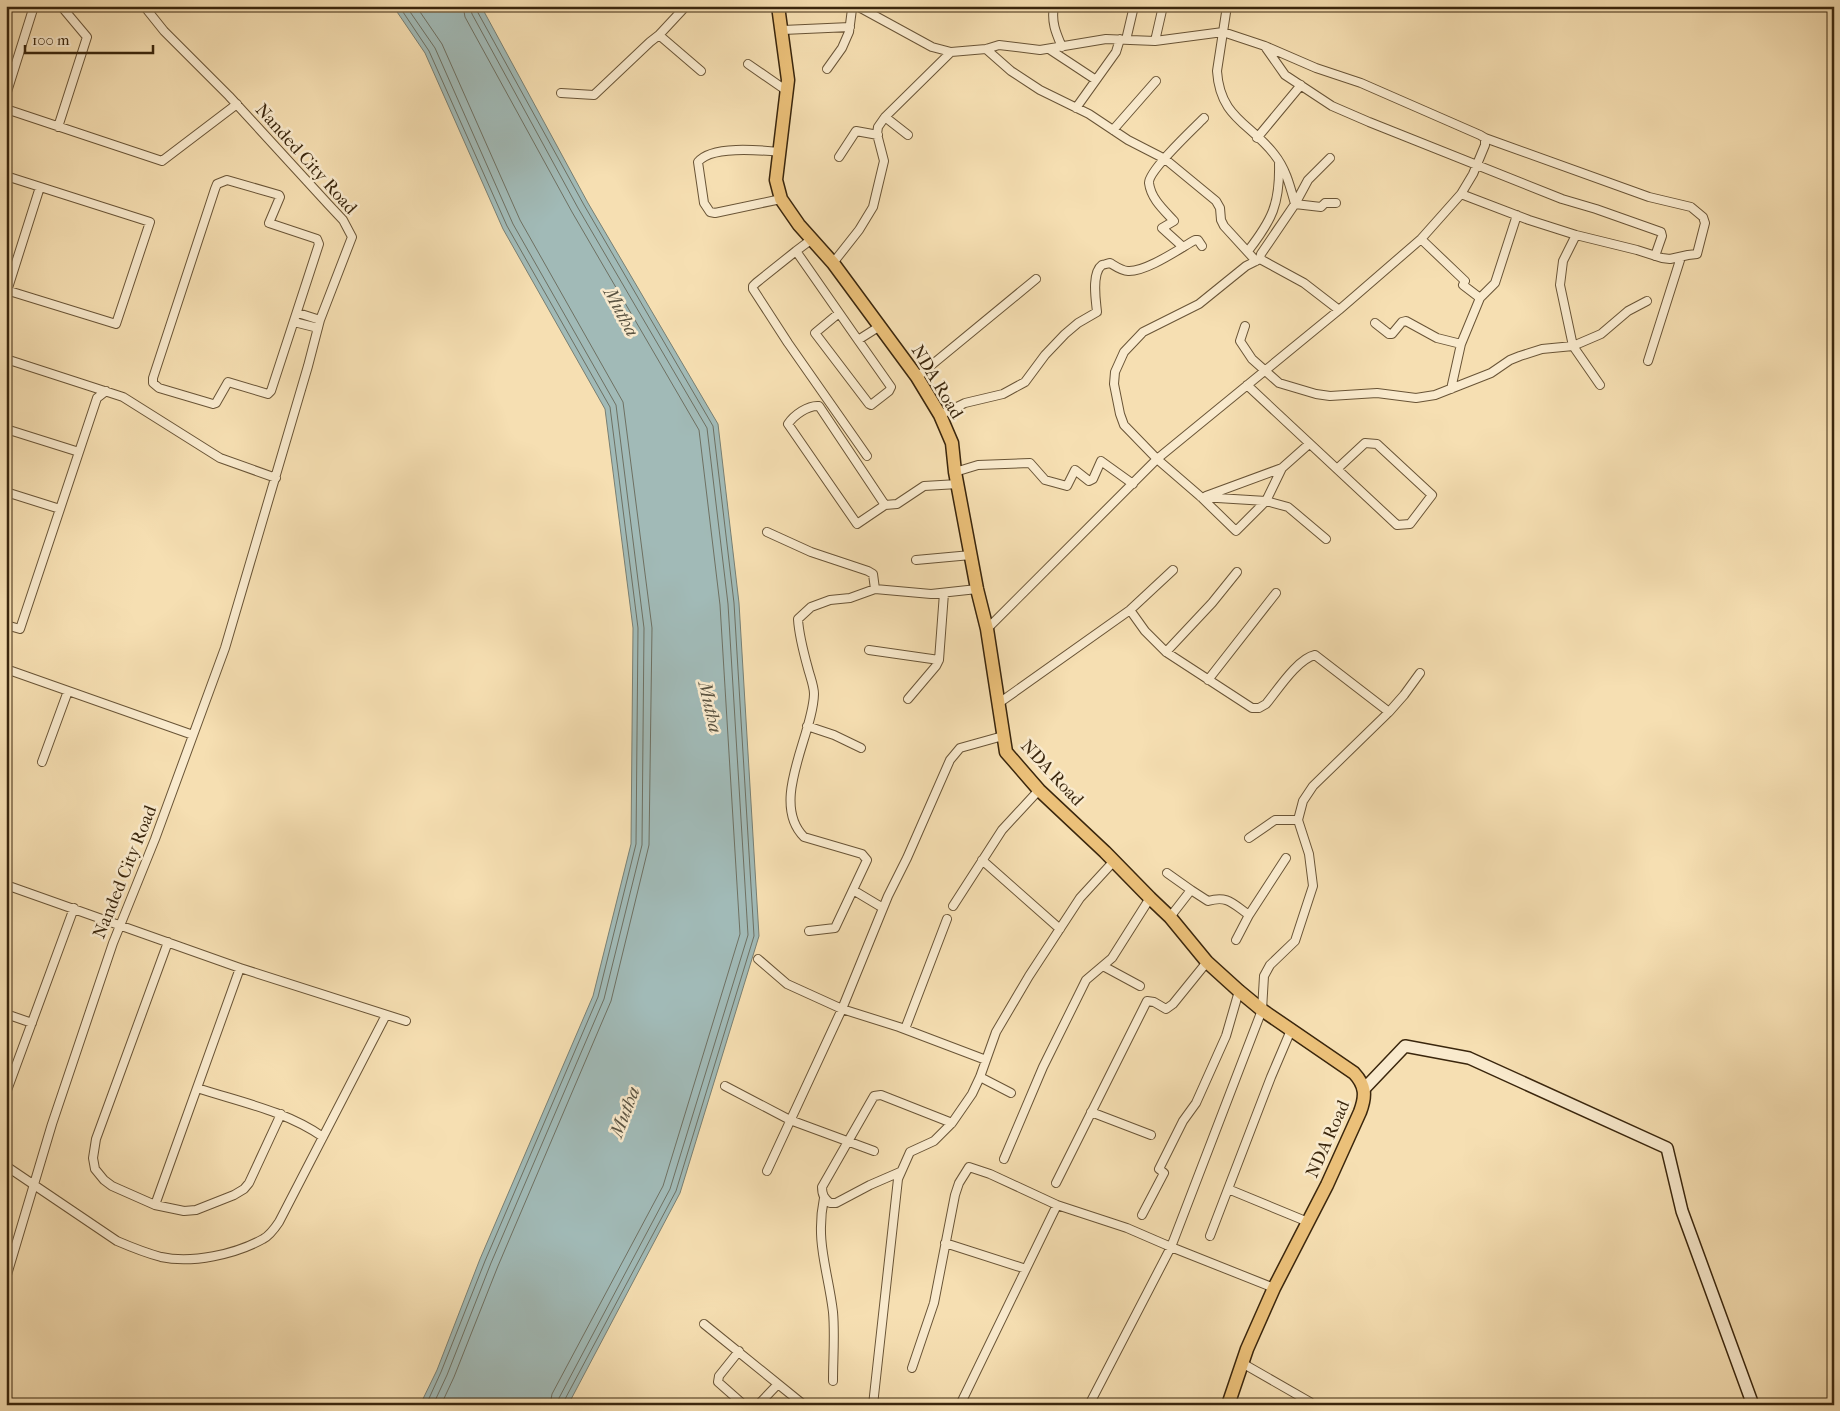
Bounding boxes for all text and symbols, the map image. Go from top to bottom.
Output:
scale bar [25,22,152,54]
text: 100 m [32,31,70,49]
street label: Nanded City Road [251,99,361,219]
water label: Mutha [598,282,643,340]
street label: NDA Road [907,341,967,423]
water label: Mutha [693,677,727,735]
street label: NDA Road [1016,736,1088,810]
street label: Nanded City Road [89,802,161,942]
water label: Mutha [605,1083,645,1142]
street label: NDA Road [1302,1097,1354,1181]

